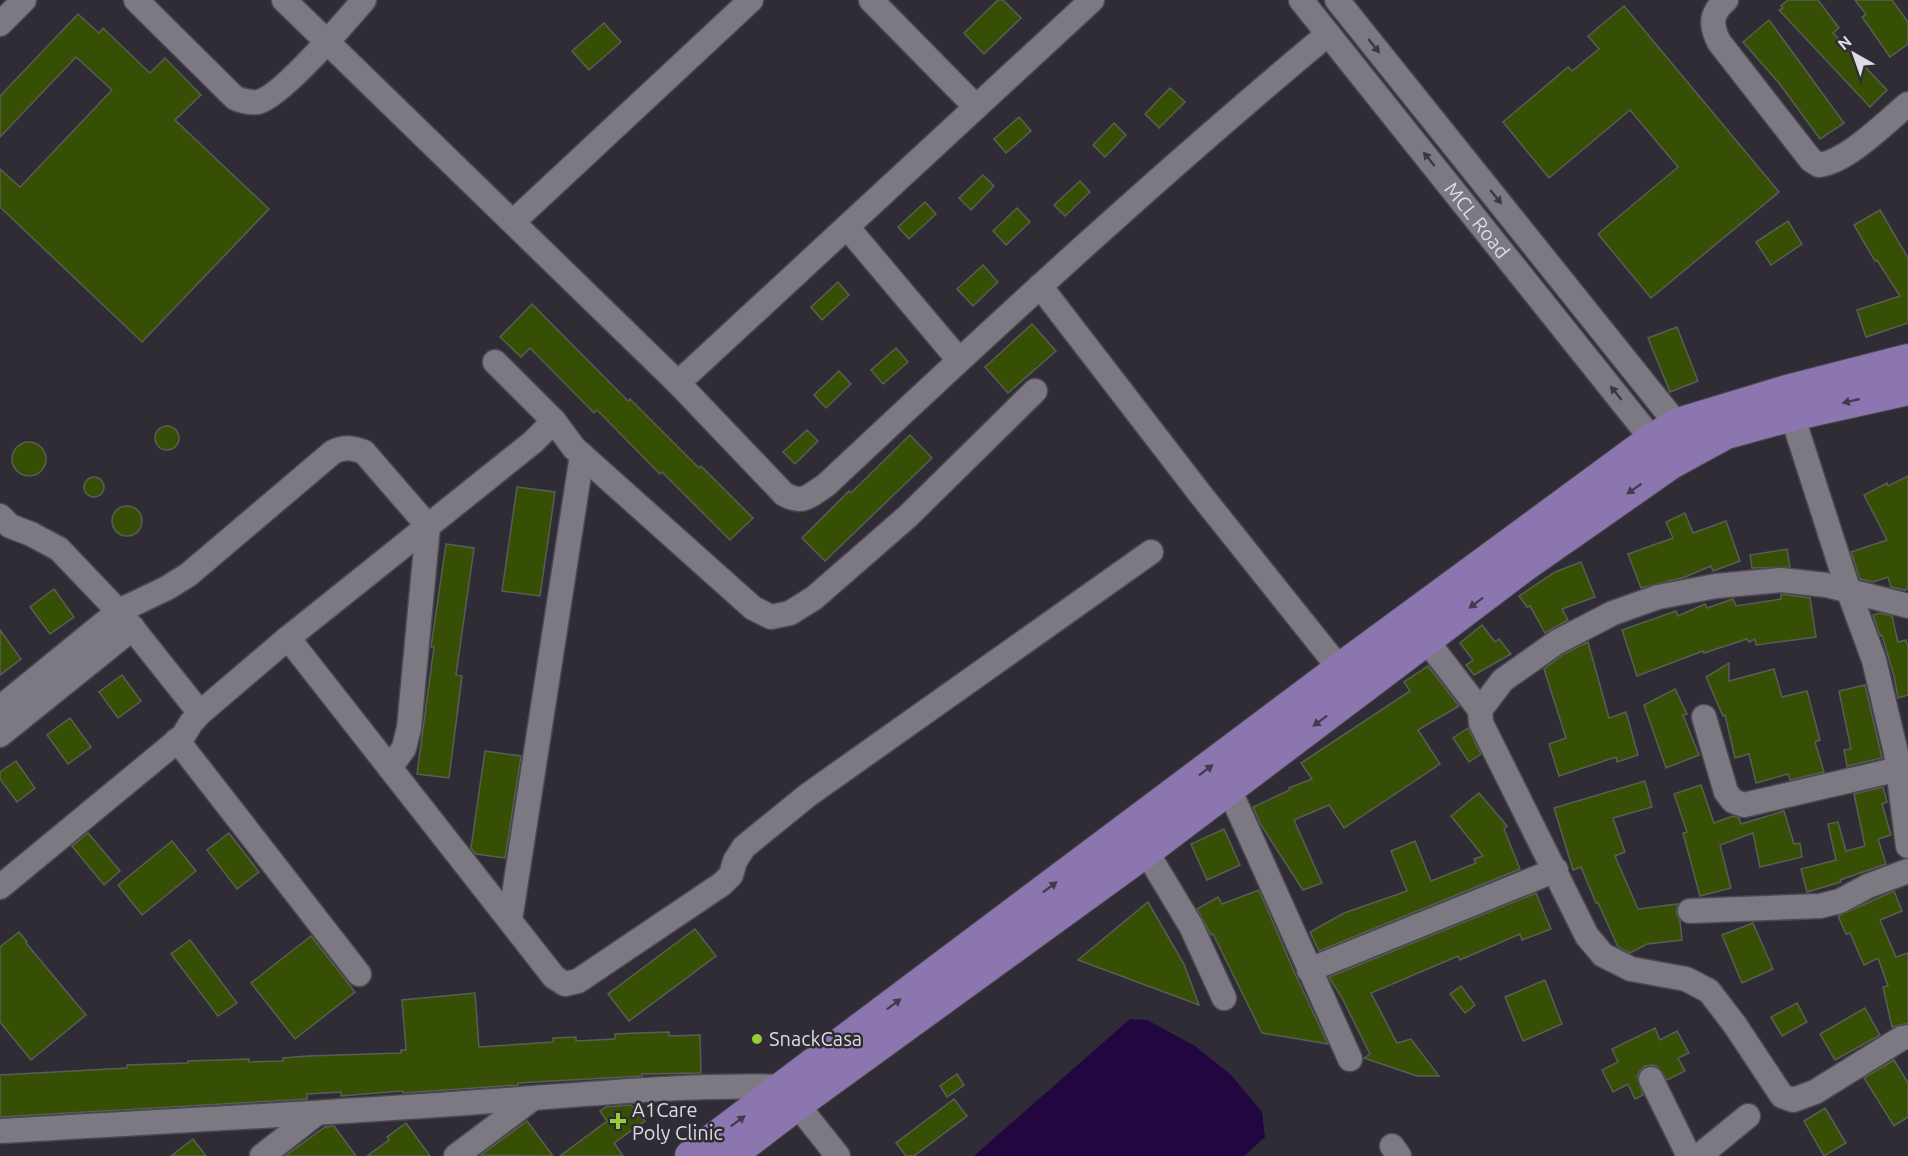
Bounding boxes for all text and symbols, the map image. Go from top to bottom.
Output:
north arrow [1824,24,1884,84]
text: N [1834,32,1855,53]
one-way arrow [1367,38,1379,53]
one-way arrow [1422,151,1435,167]
street label: MCL Road [1440,177,1515,263]
one-way arrow [1489,190,1502,205]
one-way arrow [1610,385,1623,401]
one-way arrow [1842,397,1860,407]
one-way arrow [1626,483,1642,495]
one-way arrow [1468,597,1483,609]
one-way arrow [1312,714,1328,727]
one-way arrow [1198,763,1214,776]
one-way arrow [1042,880,1058,893]
one-way arrow [886,998,902,1010]
place label: SnackCasa [769,1027,862,1050]
marker: SnackCasa [750,1032,764,1046]
place label: A1Care Poly Clinic [632,1098,723,1144]
marker: A1Care Poly Clinic [609,1112,627,1130]
one-way arrow [730,1115,746,1127]

